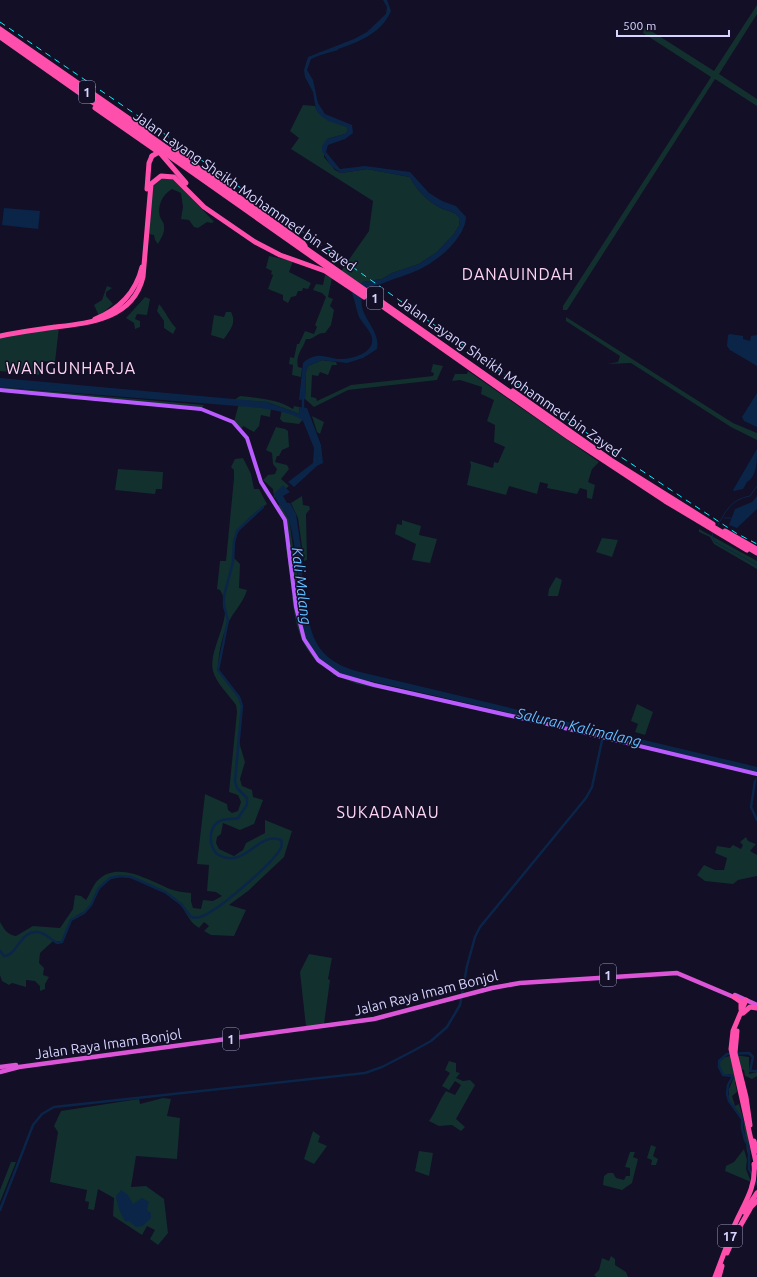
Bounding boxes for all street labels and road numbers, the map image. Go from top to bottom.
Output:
road number: 1 [79,81,95,103]
street label: Jalan Layang Sheikh Mohammed bin Zayed [131,108,359,274]
road number: 1 [367,287,383,309]
street label: Jalan Layang Sheikh Mohammed bin Zayed [396,294,624,460]
road number: 1 [600,964,616,986]
street label: Jalan Raya Imam Bonjol [352,967,500,1019]
street label: Jalan Raya Imam Bonjol [34,1026,183,1062]
road number: 1 [223,1028,239,1050]
road number: 17 [718,1225,742,1247]

